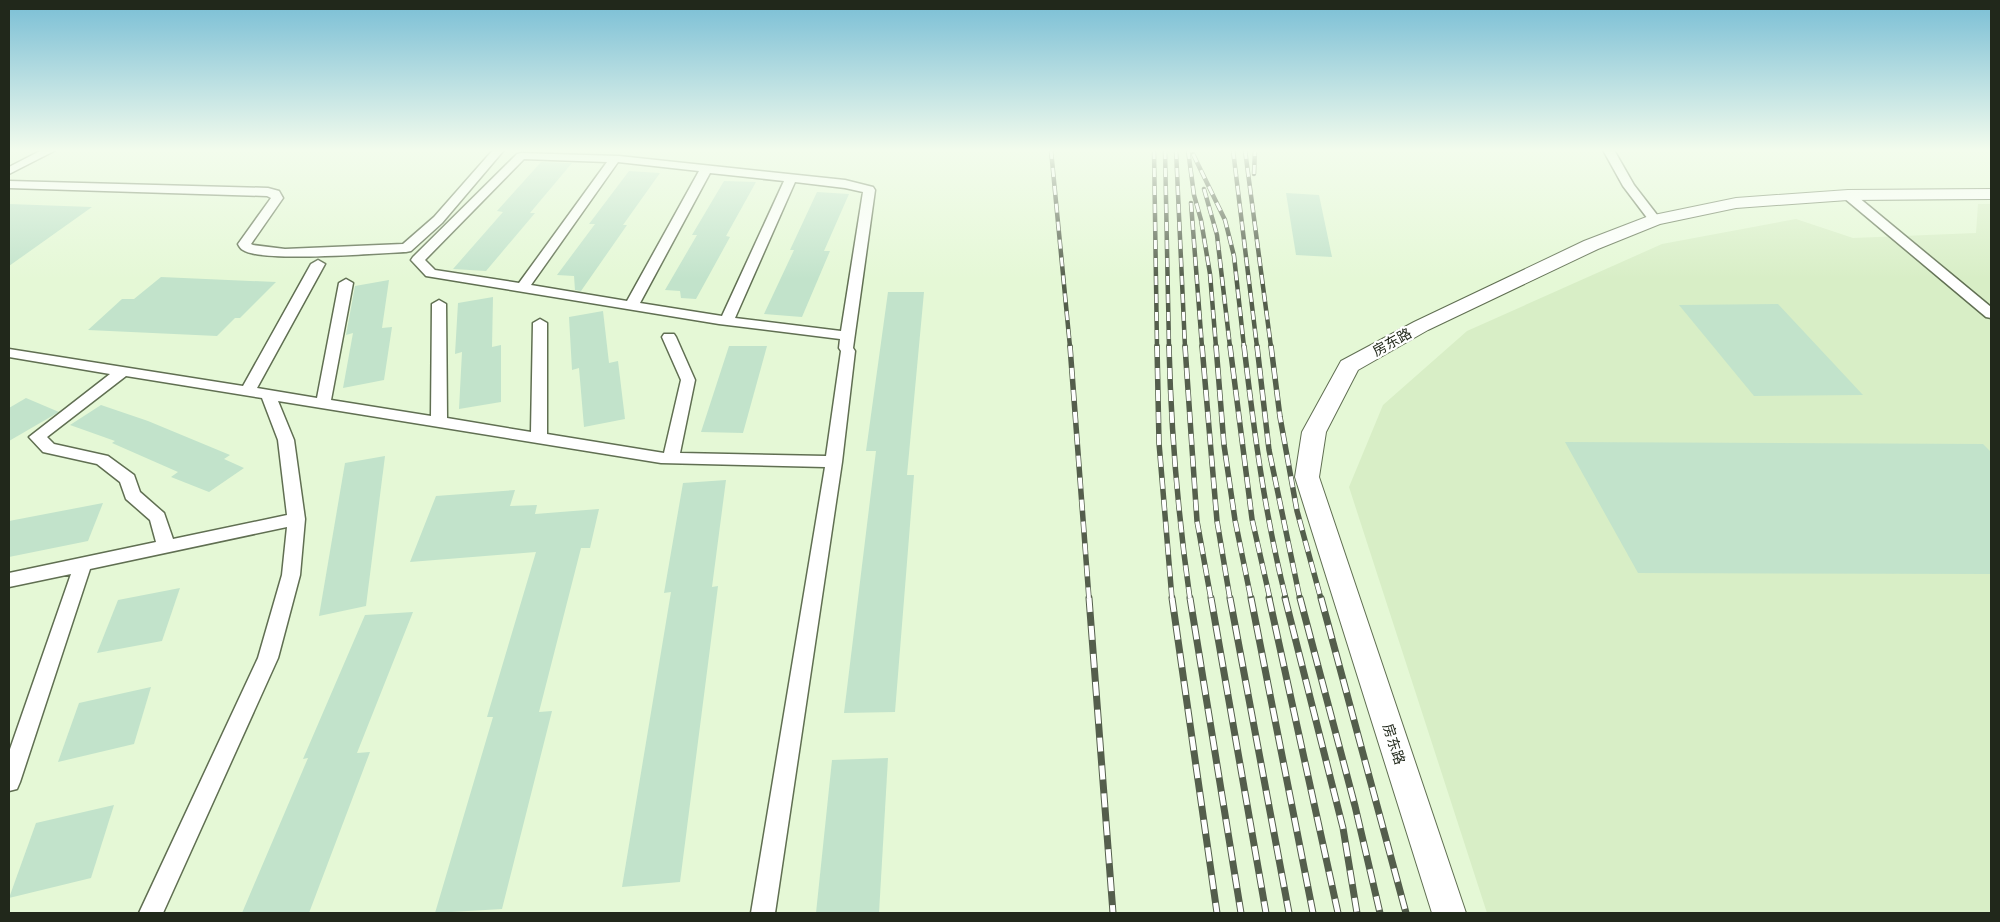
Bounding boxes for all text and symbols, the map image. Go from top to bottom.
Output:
street label: 房东路 [1369,323,1415,360]
street label: 房东路 [1379,721,1410,767]

